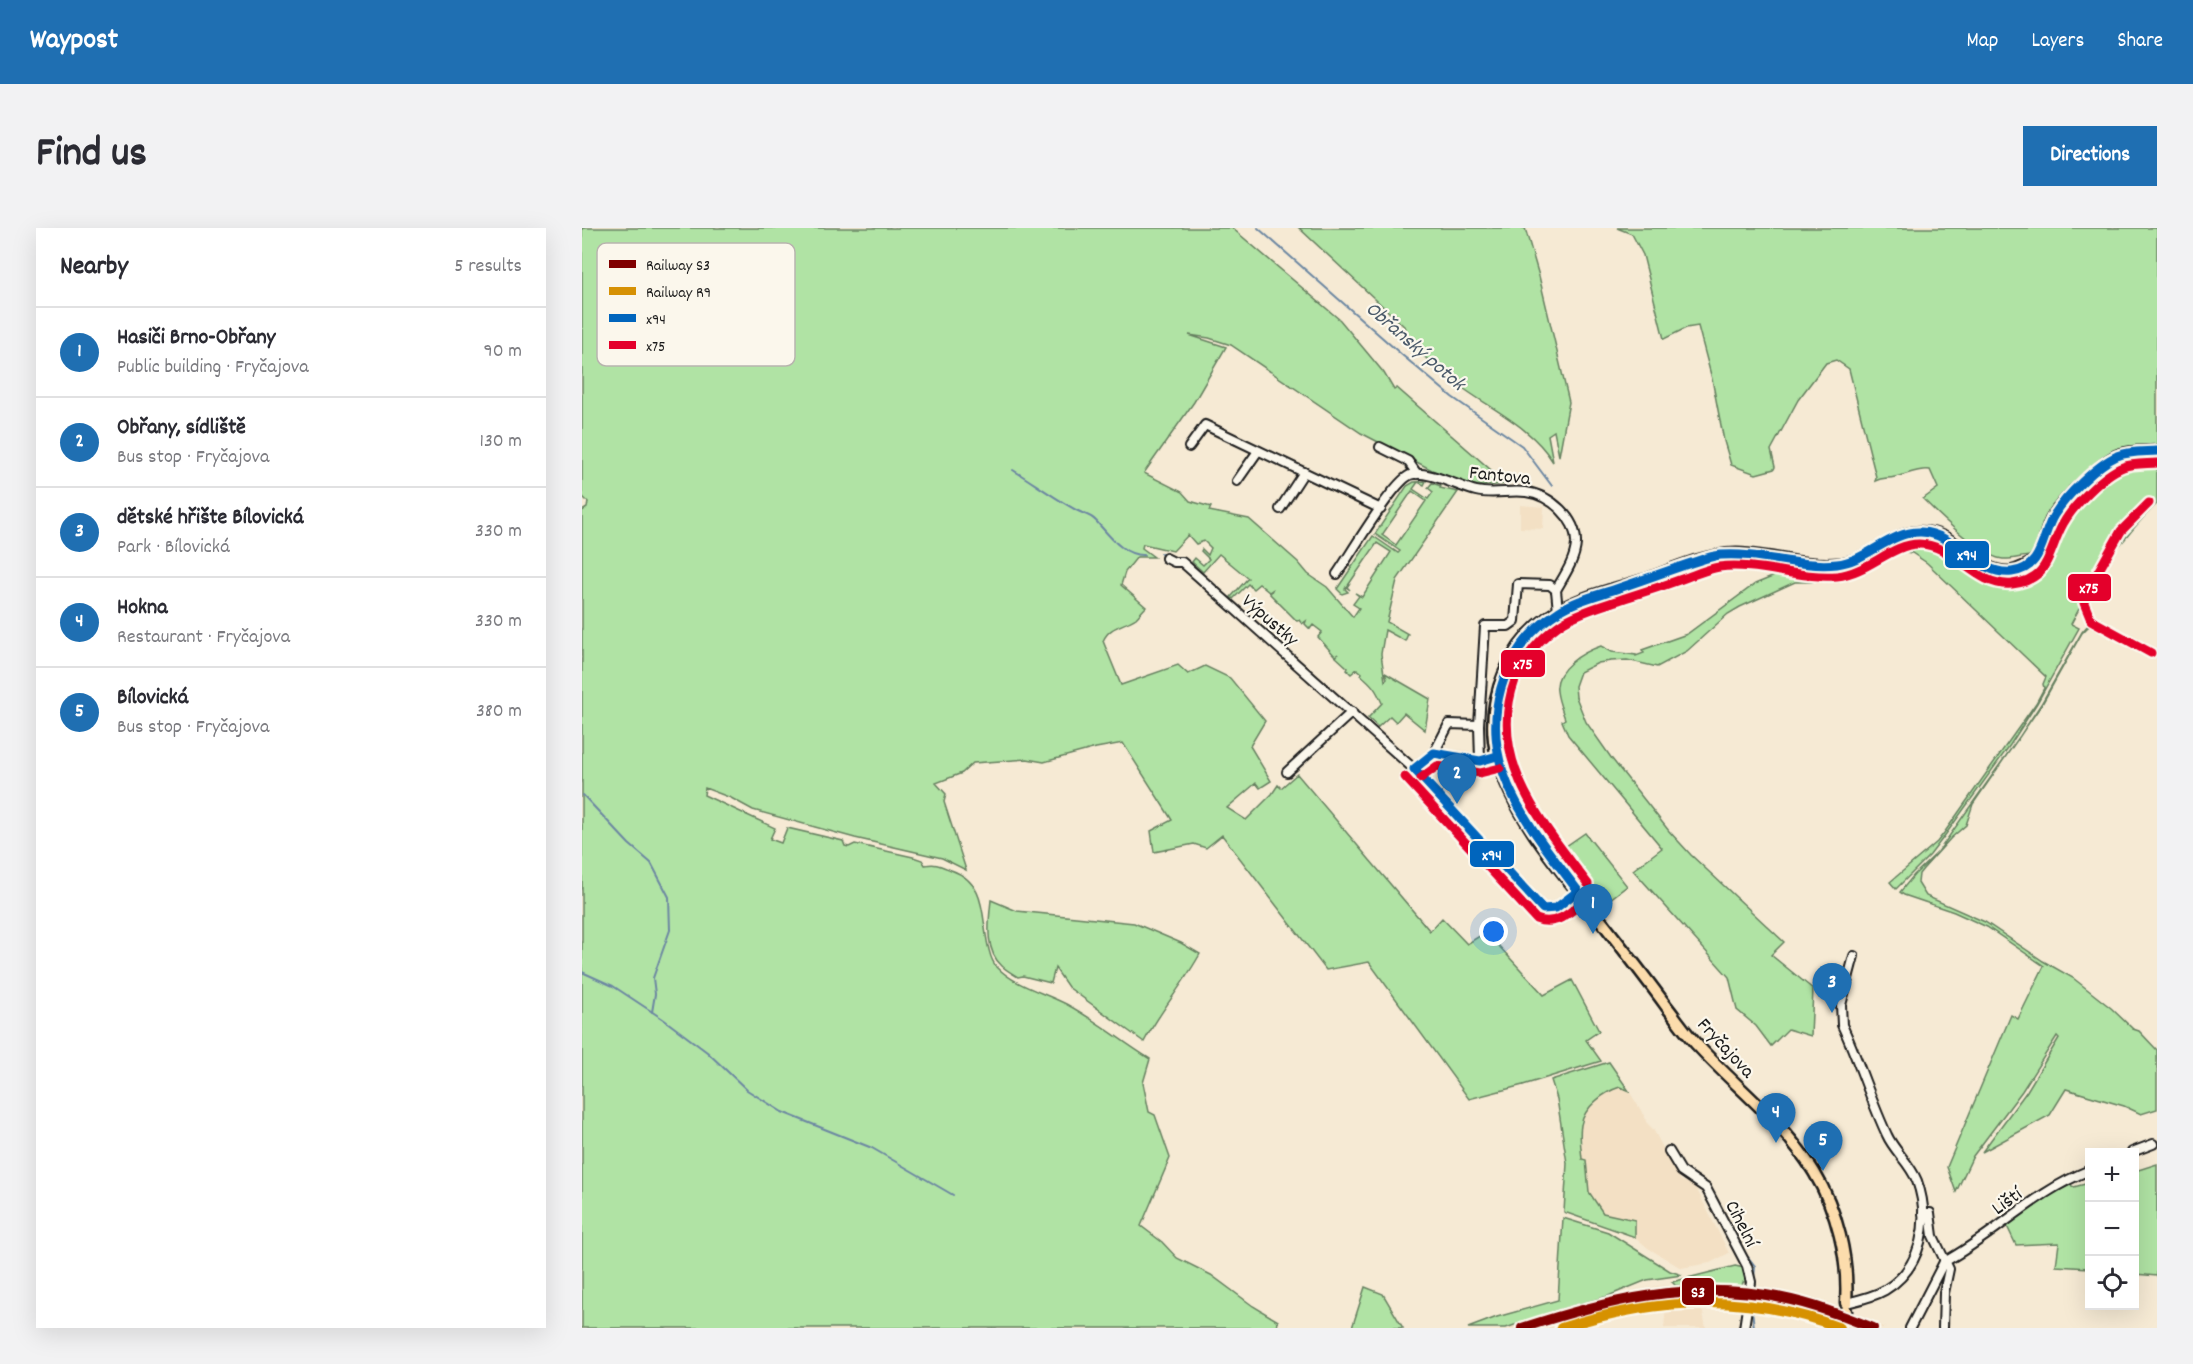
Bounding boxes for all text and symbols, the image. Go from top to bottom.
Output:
text: Waypost [30,22,118,62]
text: Map [1967,27,1998,57]
text: Layers [2031,27,2084,57]
text: Share [2117,27,2163,57]
text: Find us [36,126,147,186]
button: Directions [2023,126,2157,186]
legend [597,243,795,366]
text: Nearby [60,249,128,286]
text: 5 results [454,253,522,281]
text: Railway S3 [646,255,710,278]
text: Railway R9 [646,282,711,305]
water label: Obřanský potok [1357,295,1472,401]
text: x94 [646,309,666,332]
text: Hasiči Brno-Obřany [117,323,276,354]
text: x75 [646,336,665,359]
text: 1 [77,338,82,366]
text: 90 m [484,338,522,366]
text: Public building · Fryčajova [117,354,309,382]
text: Obřany, sídliště [117,413,246,444]
text: 2 [75,428,84,456]
text: 130 m [480,428,522,456]
text: Bus stop · Fryčajova [117,444,269,472]
street label: Fantova [1468,460,1532,494]
text: dětské hřište Bílovická [117,503,304,534]
text: 3 [75,518,84,546]
text: 330 m [475,518,522,546]
text: Park · Bílovická [117,534,230,562]
line badge: x94 [1944,540,1990,569]
text: x94 [1957,545,1977,568]
line badge: x75 [2067,573,2112,602]
text: x75 [2079,578,2099,601]
street label: Výpustky [1234,588,1304,655]
text: Hokna [117,593,168,624]
text: 4 [75,608,84,636]
text: 330 m [475,608,522,636]
text: Restaurant · Fryčajova [117,624,290,652]
line badge: x75 [1500,649,1546,678]
text: x75 [1513,654,1533,677]
text: Bílovická [117,683,189,714]
text: 5 [75,698,84,726]
text: 380 m [476,698,522,726]
text: Bus stop · Fryčajova [117,714,269,742]
pin: 2 [1438,754,1476,804]
line badge: x94 [1469,840,1515,868]
text: x94 [1482,845,1502,868]
pin: 1 [1574,884,1612,934]
your location [1479,917,1508,946]
pin: 3 [1812,964,1852,1013]
street label: Fryčajova [1689,1013,1761,1086]
pin: 4 [1756,1094,1796,1143]
pin: 5 [1804,1122,1842,1171]
map controls [2085,1148,2139,1310]
button: + [2085,1148,2139,1202]
street label: Liští [1987,1181,2030,1223]
street label: Cihelní [1717,1196,1765,1254]
button: − [2085,1202,2139,1256]
button: locate [2085,1256,2139,1310]
line badge: S3 [1681,1277,1715,1306]
text: S3 [1691,1282,1705,1305]

